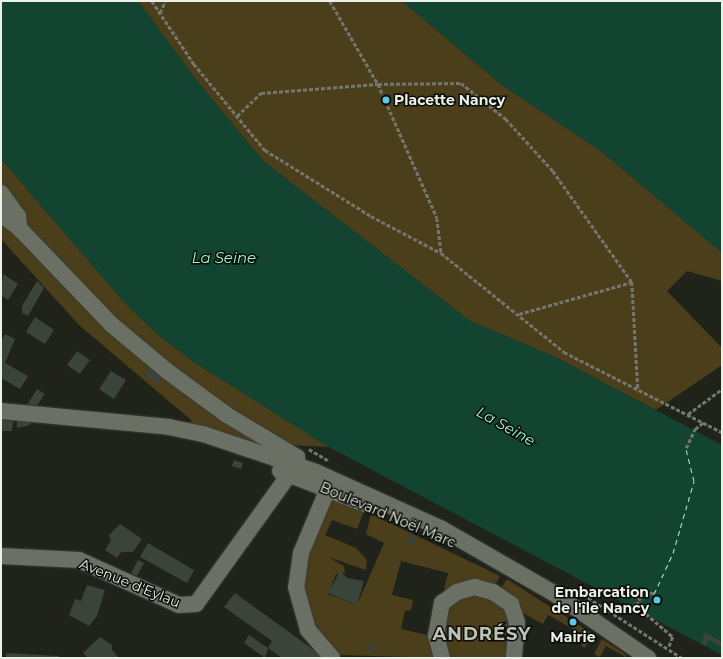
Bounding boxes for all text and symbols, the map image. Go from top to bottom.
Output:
place label: Placette Nancy [394,92,505,108]
marker: Placette Nancy [381,95,391,105]
water label: La Seine [192,249,256,267]
water label: La Seine [474,403,538,449]
street label: Boulevard Noël Marc [318,479,458,551]
street label: Avenue d'Eylau [77,555,183,611]
place label: Embarcation de l'île Nancy [552,584,649,616]
marker: Embarcation de l'île Nancy [652,595,662,605]
marker: Mairie [568,617,578,627]
district label: ANDRÉSY [433,623,531,645]
place label: Mairie [550,629,596,645]

